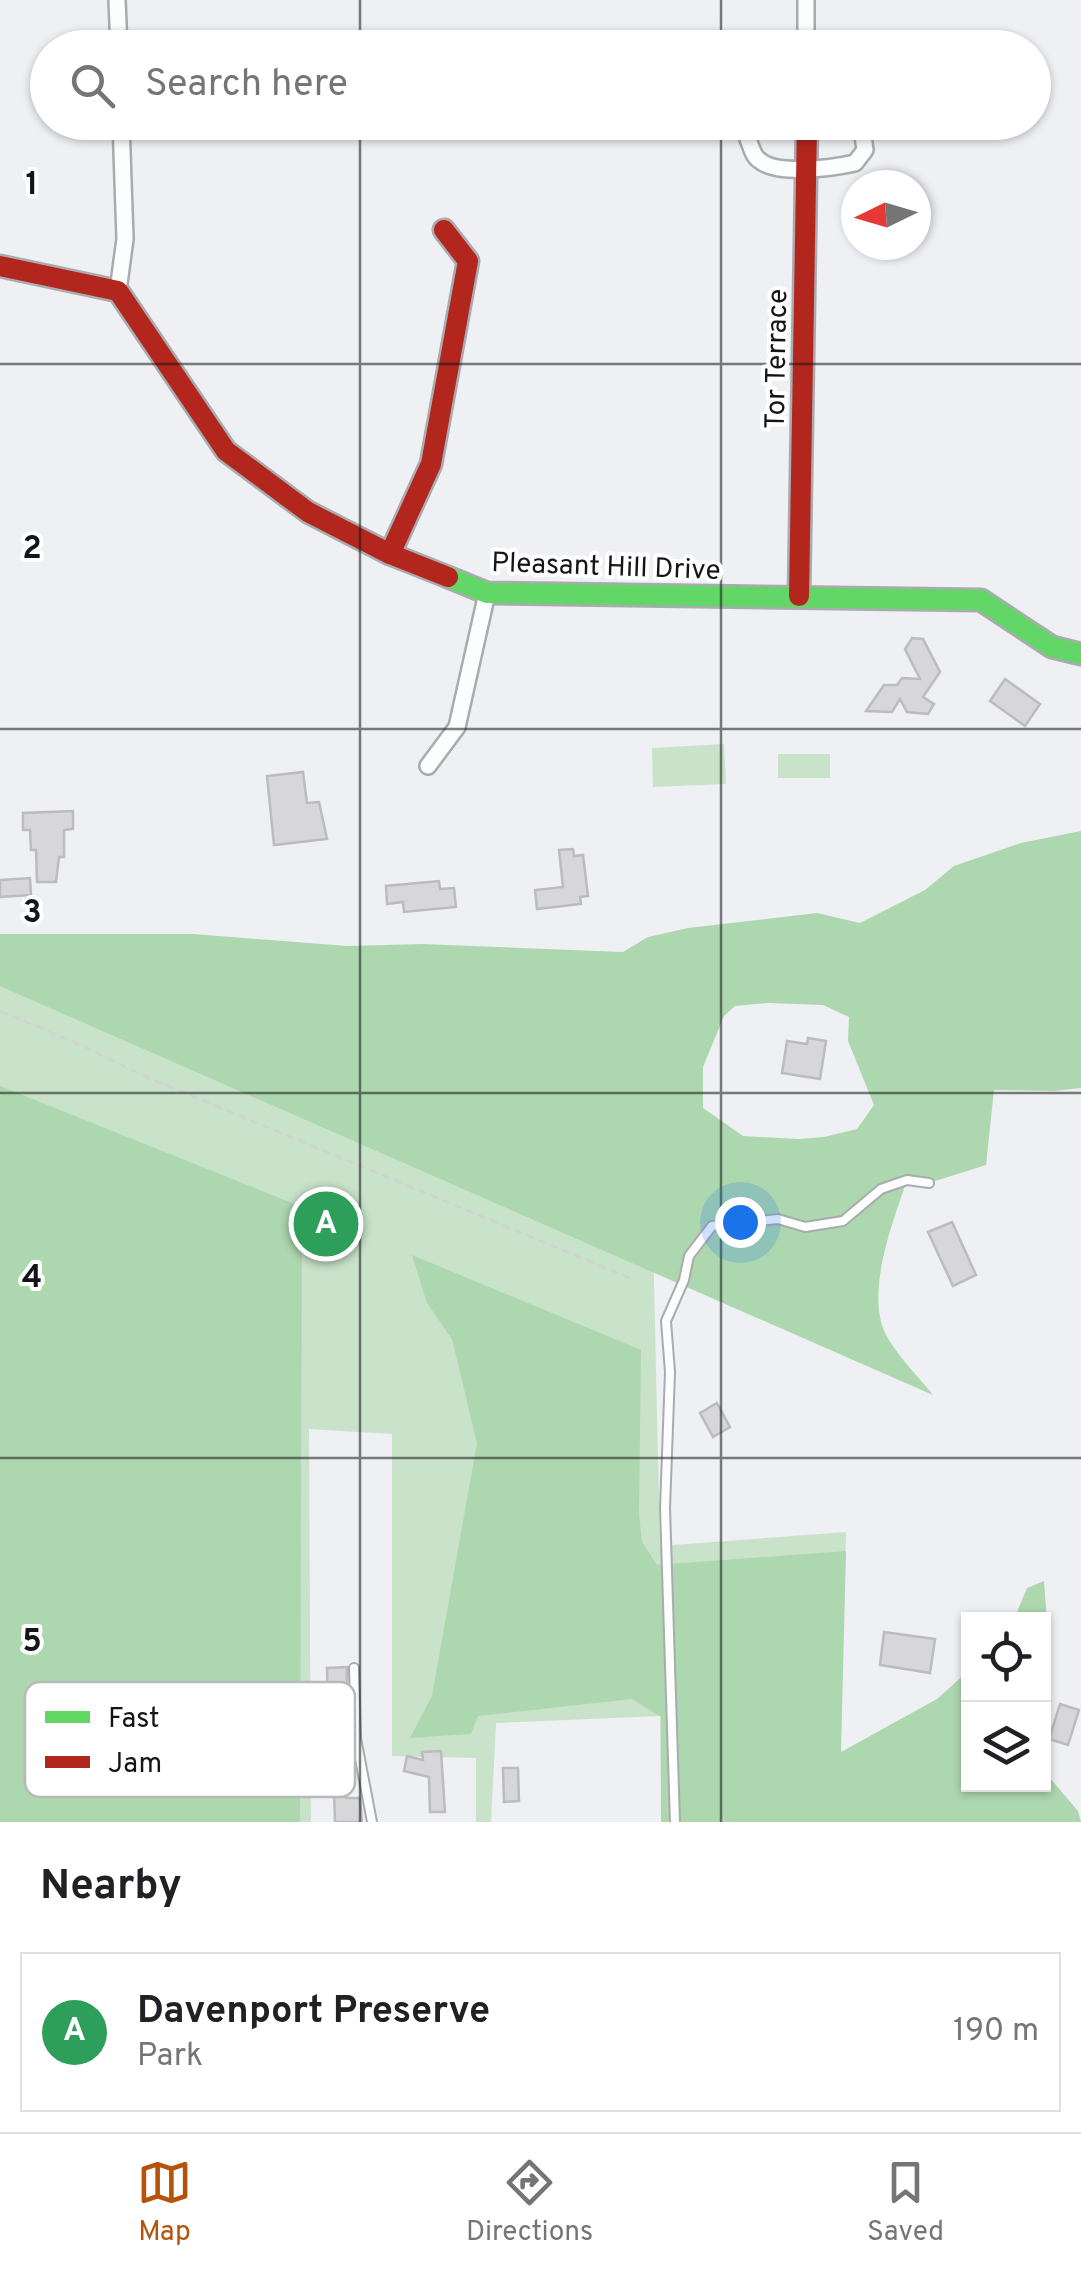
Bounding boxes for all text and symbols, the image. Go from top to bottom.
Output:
search box [30,30,1051,140]
icon: search [65,58,120,113]
text: Search here [145,61,348,110]
text: 1 [26,166,38,206]
north arrow [841,170,931,260]
street label: Tor Terrace [759,289,797,430]
text: 2 [22,530,42,570]
street label: Pleasant Hill Drive [491,546,721,590]
text: 3 [22,894,42,934]
pin: A [294,1186,358,1262]
your location [715,1197,766,1248]
text: 4 [22,1259,42,1299]
map controls [961,1612,1051,1792]
button: locate [961,1612,1051,1702]
text: 5 [22,1623,42,1663]
legend [25,1682,355,1797]
text: Fast [108,1702,160,1738]
button: layers [961,1702,1051,1792]
text: Jam [108,1747,162,1783]
text: Nearby [40,1861,182,1914]
text: Davenport Preserve [137,1988,490,2037]
text: A [63,2012,86,2052]
text: 190 m [953,2012,1039,2052]
text: Park [137,2037,203,2077]
tab: Map [137,2155,192,2251]
tab: Directions [466,2155,593,2251]
tab: Saved [867,2155,944,2251]

